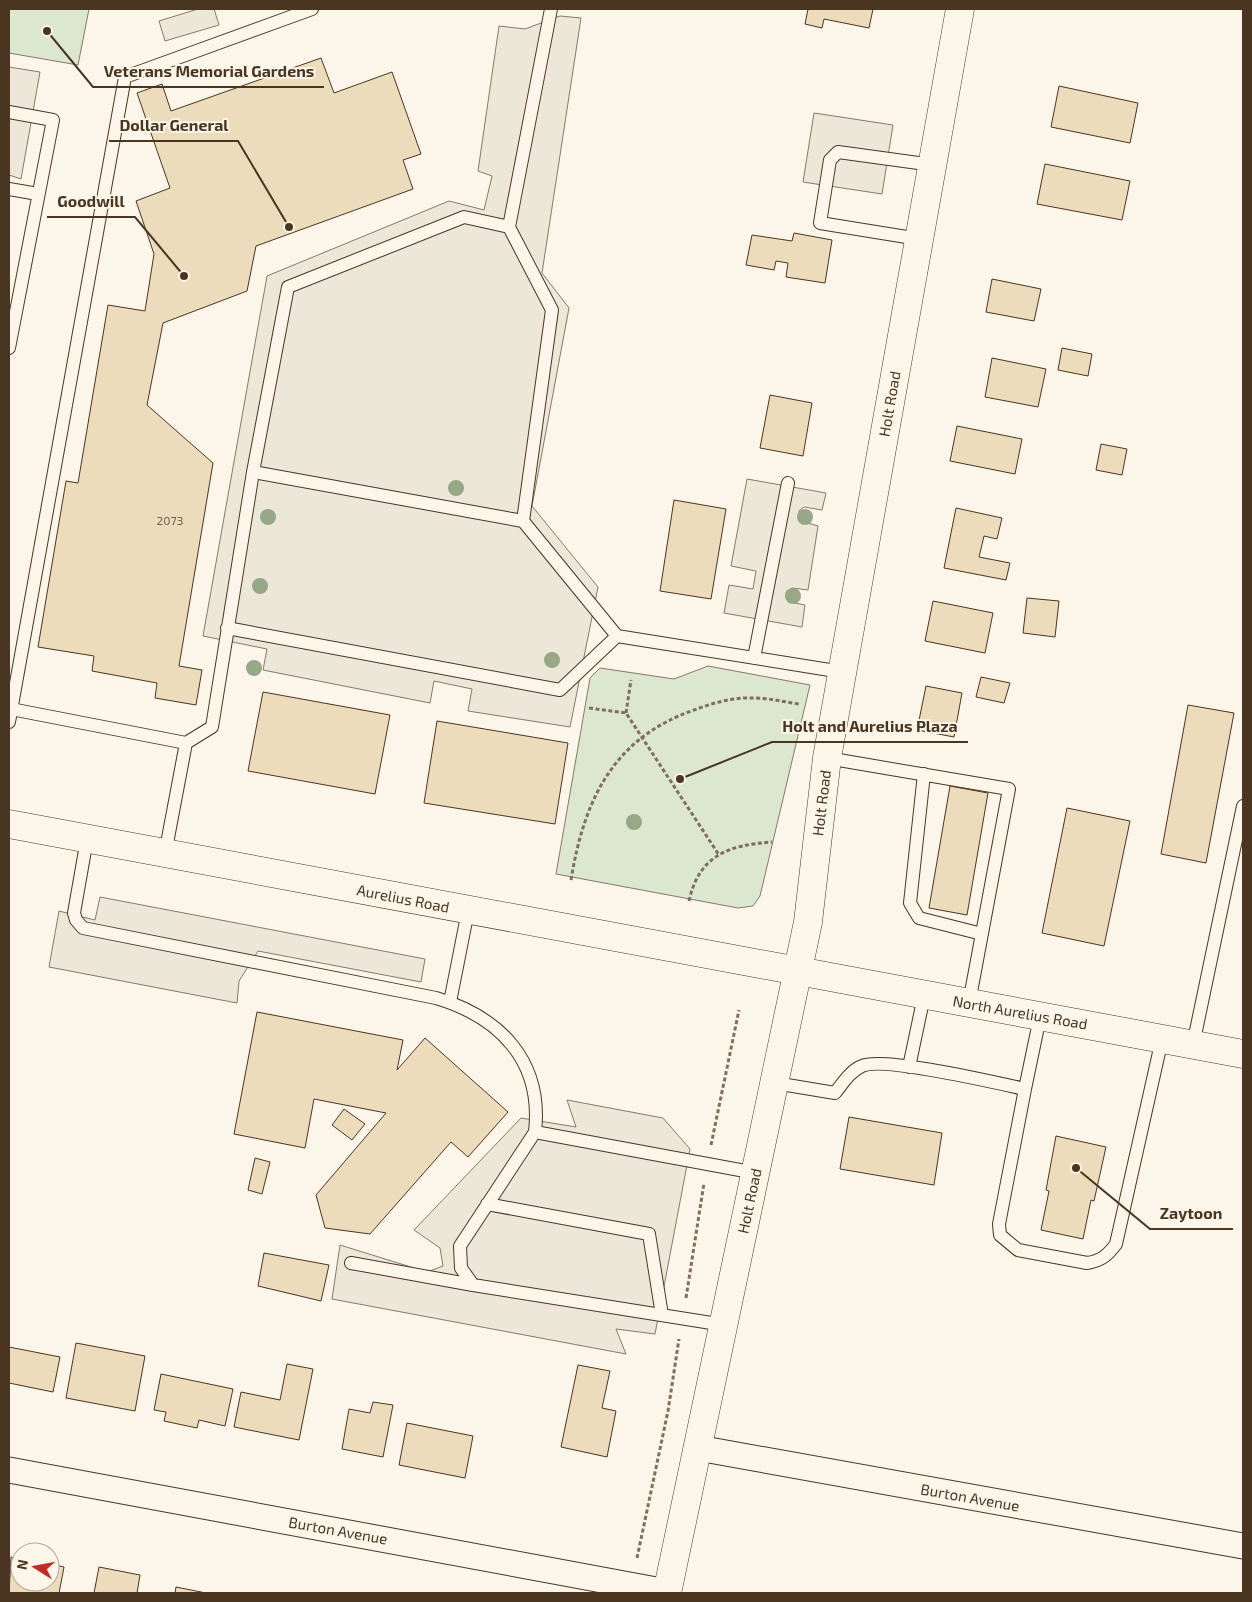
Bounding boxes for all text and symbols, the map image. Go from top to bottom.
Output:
callout: Veterans Memorial Gardens [93,56,324,87]
text: Veterans Memorial Gardens [104,61,314,80]
callout: Dollar General [109,110,238,141]
text: Dollar General [119,115,229,134]
callout: Goodwill [47,186,135,217]
text: Goodwill [57,191,125,210]
street label: Holt Road [874,370,904,438]
house number: 2073 [157,513,183,527]
callout: Holt and Aurelius Plaza [772,711,968,742]
text: Holt and Aurelius Plaza [782,716,958,735]
street label: Holt Road [808,769,834,837]
street label: Aurelius Road [355,880,451,916]
street label: North Aurelius Road [951,991,1089,1033]
street label: Holt Road [733,1166,765,1235]
callout: Zaytoon [1150,1198,1233,1229]
text: Zaytoon [1160,1203,1222,1223]
street label: Burton Avenue [919,1479,1021,1515]
street label: Burton Avenue [287,1512,389,1548]
north arrow [10,1542,60,1592]
text: N [12,1558,31,1571]

